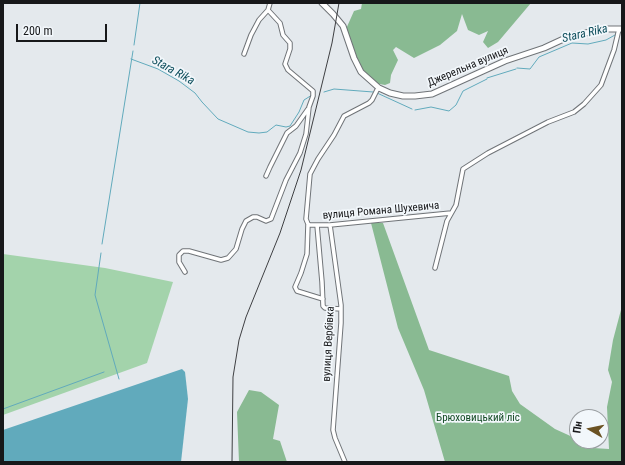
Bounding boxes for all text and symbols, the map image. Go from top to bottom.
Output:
scale bar [18,16,109,42]
water label: Stara Rika [561,22,609,46]
text: 200 m [23,24,53,38]
street label: Джерельна вулиця [426,44,510,90]
water label: Stara Rika [149,53,197,89]
street label: вулиця Романа Шухевича [322,199,440,223]
street label: вулиця Вербівка [320,306,338,382]
north arrow [569,409,609,449]
park label: Брюховицький ліс [436,411,520,425]
text: Пн [570,420,585,434]

